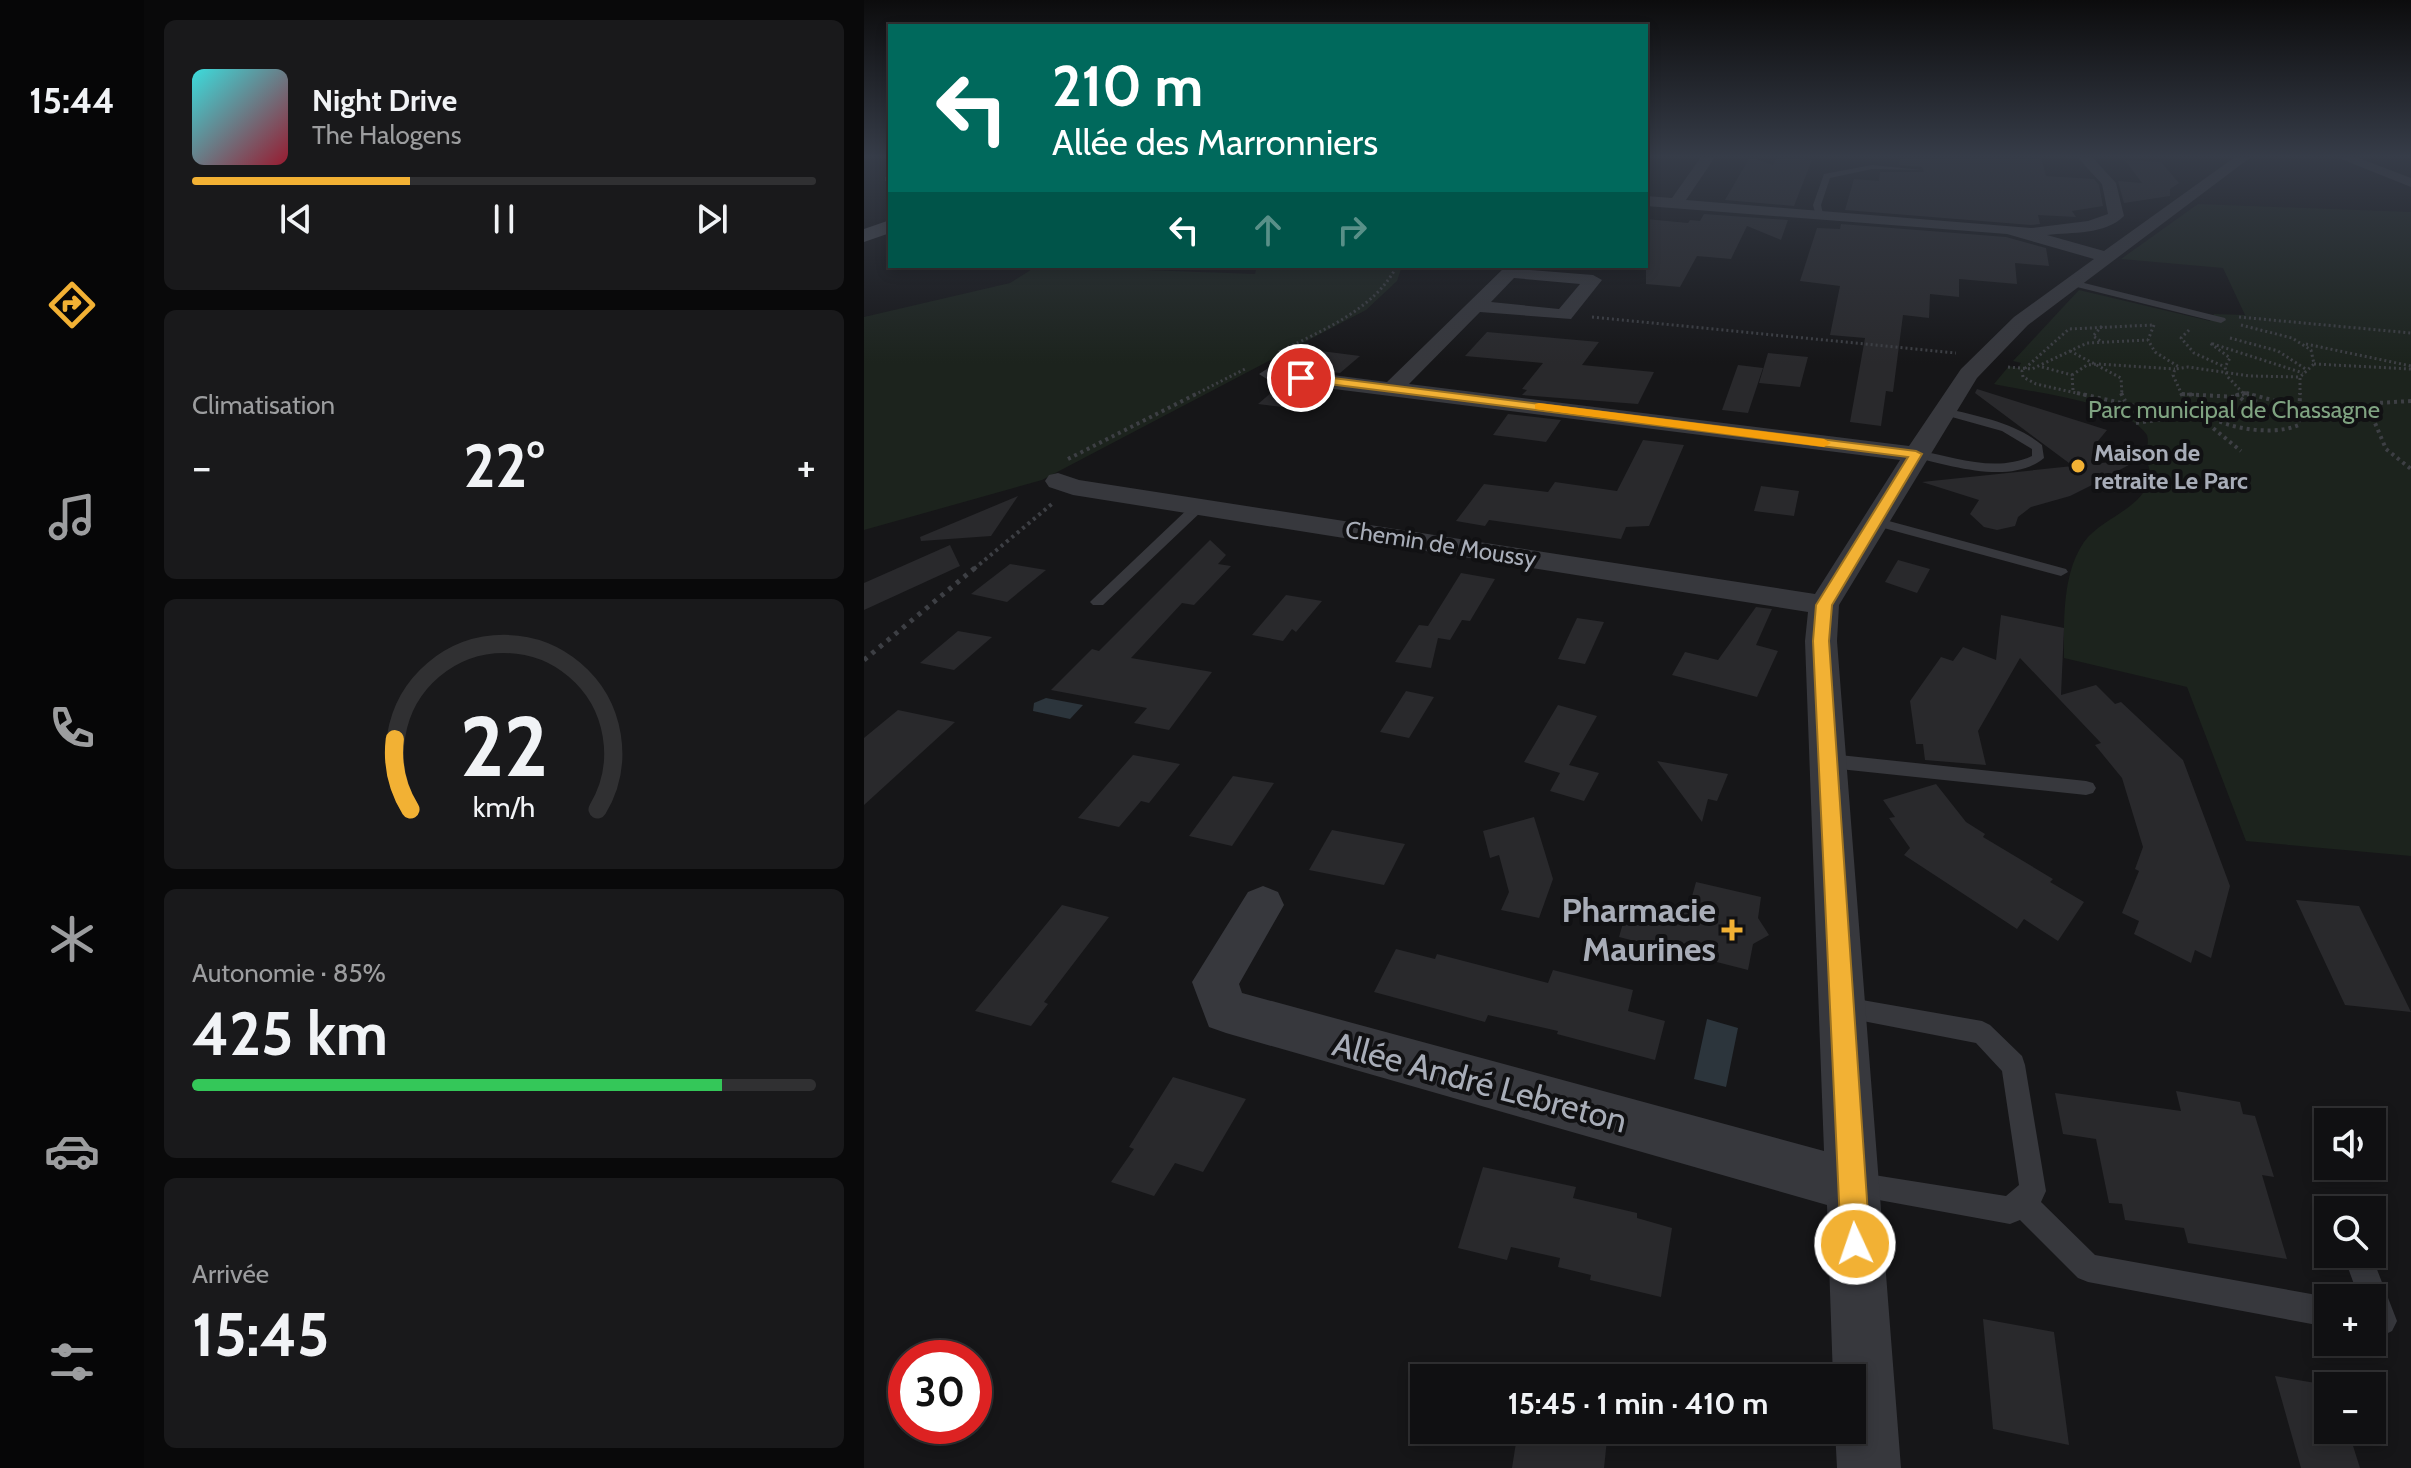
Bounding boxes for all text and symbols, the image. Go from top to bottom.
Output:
text: 210 m [1052,52,1203,120]
icon: left [920,56,1024,160]
text: 15:44 [29,78,115,122]
text: Night Drive [312,82,457,119]
text: The Halogens [312,119,461,151]
text: Allée des Marronniers [1052,120,1378,164]
icon: previous [274,197,318,241]
icon: pause [482,197,526,241]
icon: next [690,197,734,241]
icon: left [1162,208,1206,252]
icon: ahead [1246,208,1290,252]
icon: right [1330,208,1374,252]
icon: directions [44,277,100,333]
pin [1267,344,1335,412]
icon: arrive [1279,356,1323,400]
text: Climatisation [192,389,335,421]
park label: Parc municipal de Chassagne [2088,395,2380,424]
text: 22° [464,429,544,502]
place label: Maison de retraite Le Parc [2094,438,2248,495]
text: − [192,440,211,493]
text: + [797,440,816,493]
marker: Maison de retraite Le Parc [2069,457,2087,475]
icon: music [44,489,100,545]
street label: Chemin de Moussy [1343,515,1539,573]
text: 22 [460,696,548,797]
icon: phone [44,700,100,756]
text: km/h [473,789,535,824]
place label: Pharmacie Maurines [1561,889,1716,970]
icon: climate [44,911,100,967]
marker: Pharmacie Maurines [1723,921,1741,939]
text: Autonomie · 85% [192,957,386,989]
text: 425 km [192,997,388,1070]
street label: Allée André Lebreton [1328,1023,1632,1141]
map controls [2314,1108,2386,1444]
button: sound [2314,1108,2386,1180]
icon: car [44,1123,100,1179]
button: search [2314,1196,2386,1268]
position arrow [1813,1202,1897,1286]
text: Arrivée [192,1258,269,1290]
button: + [2314,1284,2386,1356]
text: 15:45 [192,1298,329,1371]
icon: filters [44,1334,100,1390]
speed limit sign: 30 [888,1340,992,1444]
button: − [2314,1372,2386,1444]
text: 15:45 · 1 min · 410 m [1508,1385,1768,1422]

